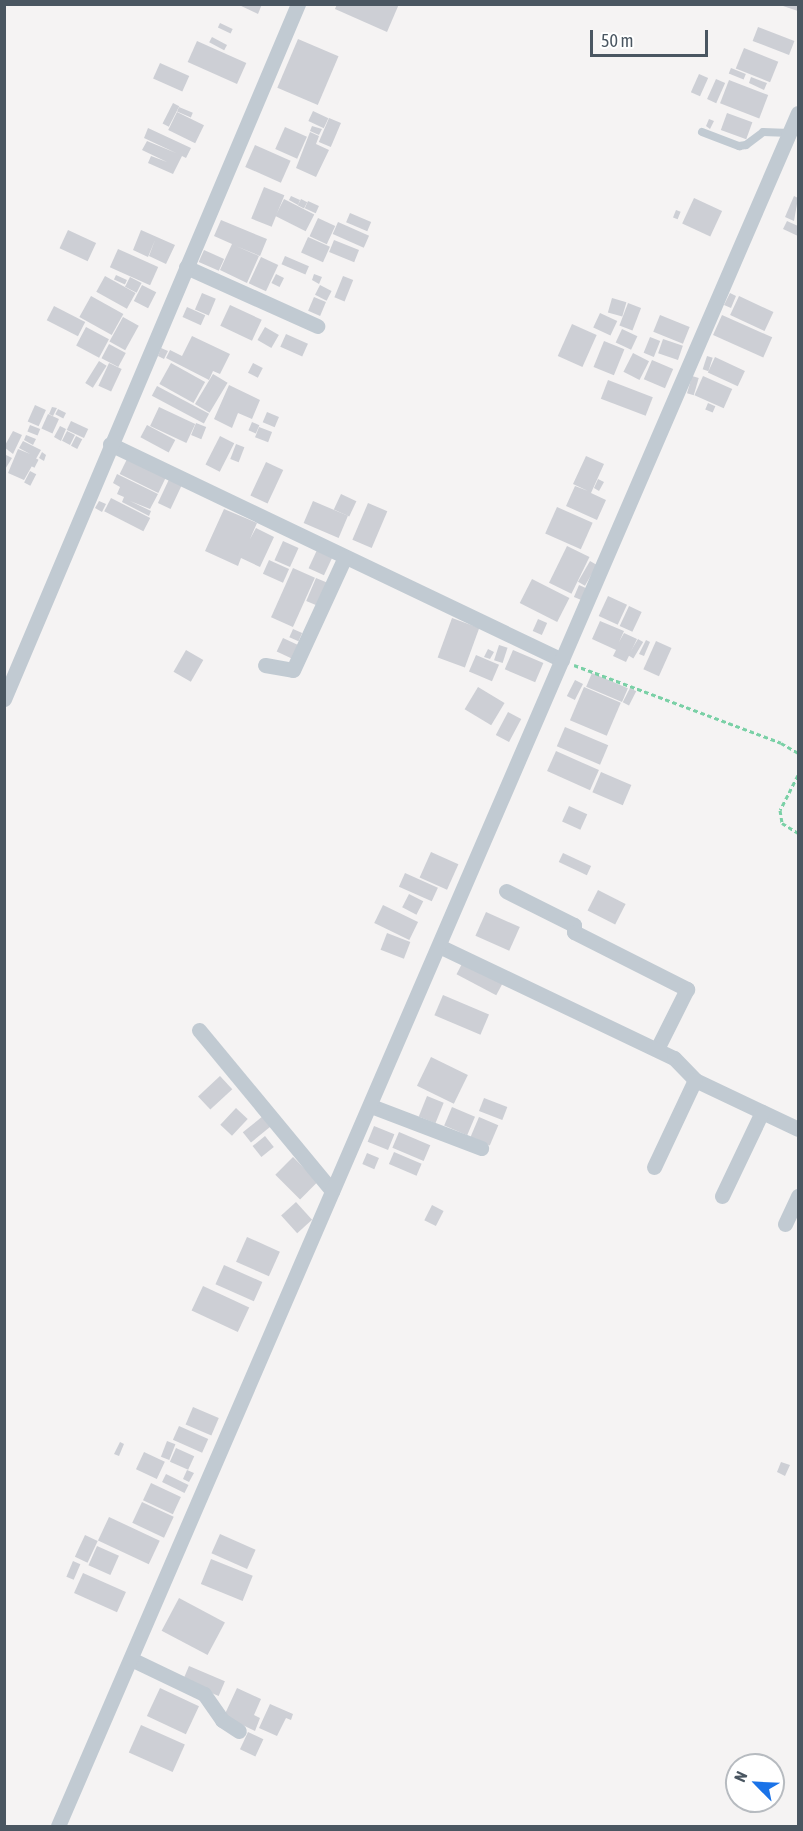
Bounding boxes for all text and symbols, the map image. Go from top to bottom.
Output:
scale bar [593,18,712,56]
text: 50 m [601,30,633,51]
north arrow [725,1753,785,1813]
text: N [730,1769,751,1784]

